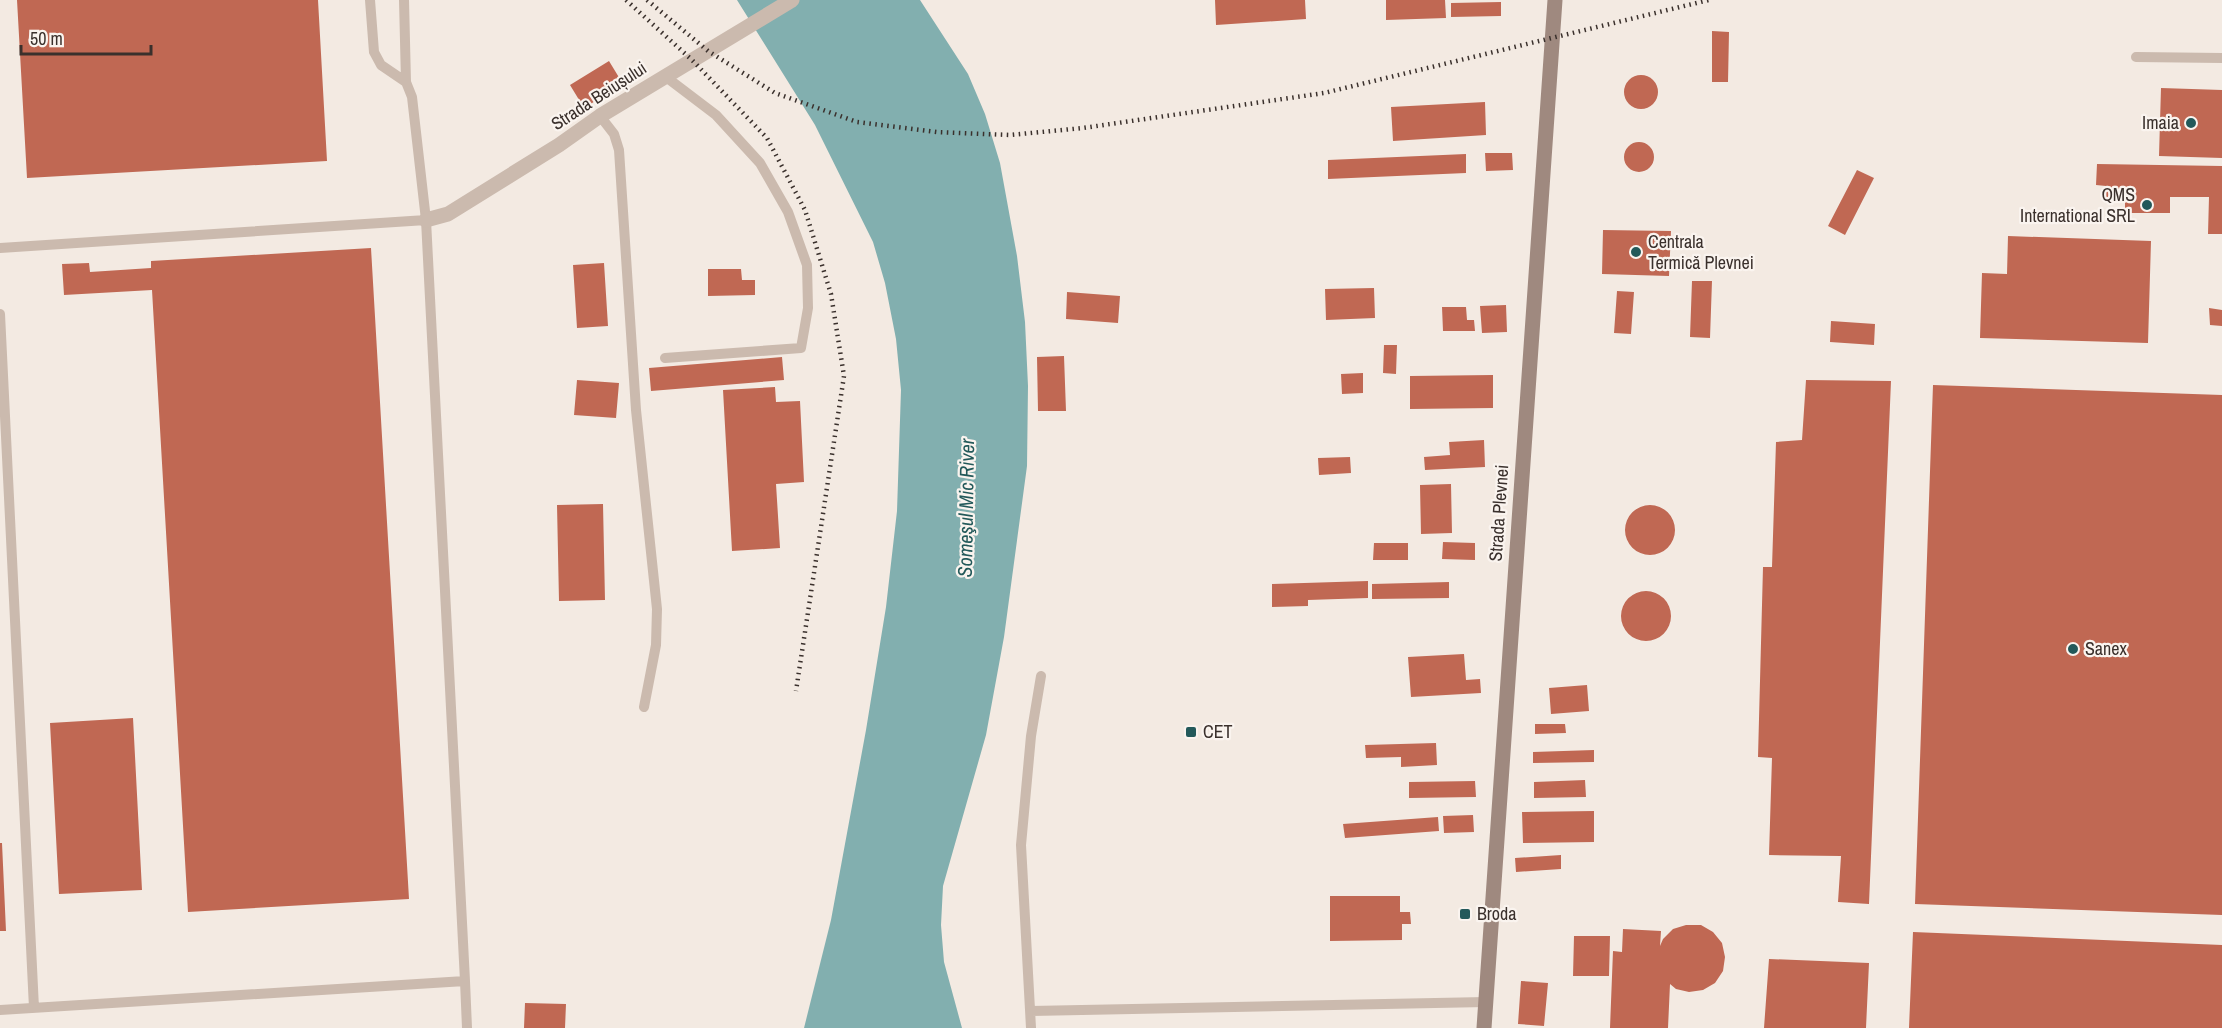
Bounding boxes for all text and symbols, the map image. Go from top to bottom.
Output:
scale bar [21,18,152,56]
text: 50 m [30,26,63,51]
street label: Strada Beiușului [546,55,651,136]
place label: Imaia [2142,110,2179,135]
marker: Imaia [2184,116,2198,130]
place label: QMS International SRL [2020,182,2135,228]
marker: QMS International SRL [2140,198,2154,212]
place label: Centrala Termică Plevnei [1648,229,1754,275]
marker: Centrala Termică Plevnei [1629,245,1643,259]
water label: Someşul Mic River [951,438,980,577]
street label: Strada Plevnei [1483,464,1514,562]
place label: Sanex [2085,636,2127,661]
marker: Sanex [2066,642,2080,656]
place label: CET [1203,719,1233,744]
marker: CET [1184,725,1198,739]
place label: Broda [1477,901,1516,926]
marker: Broda [1458,907,1472,921]

